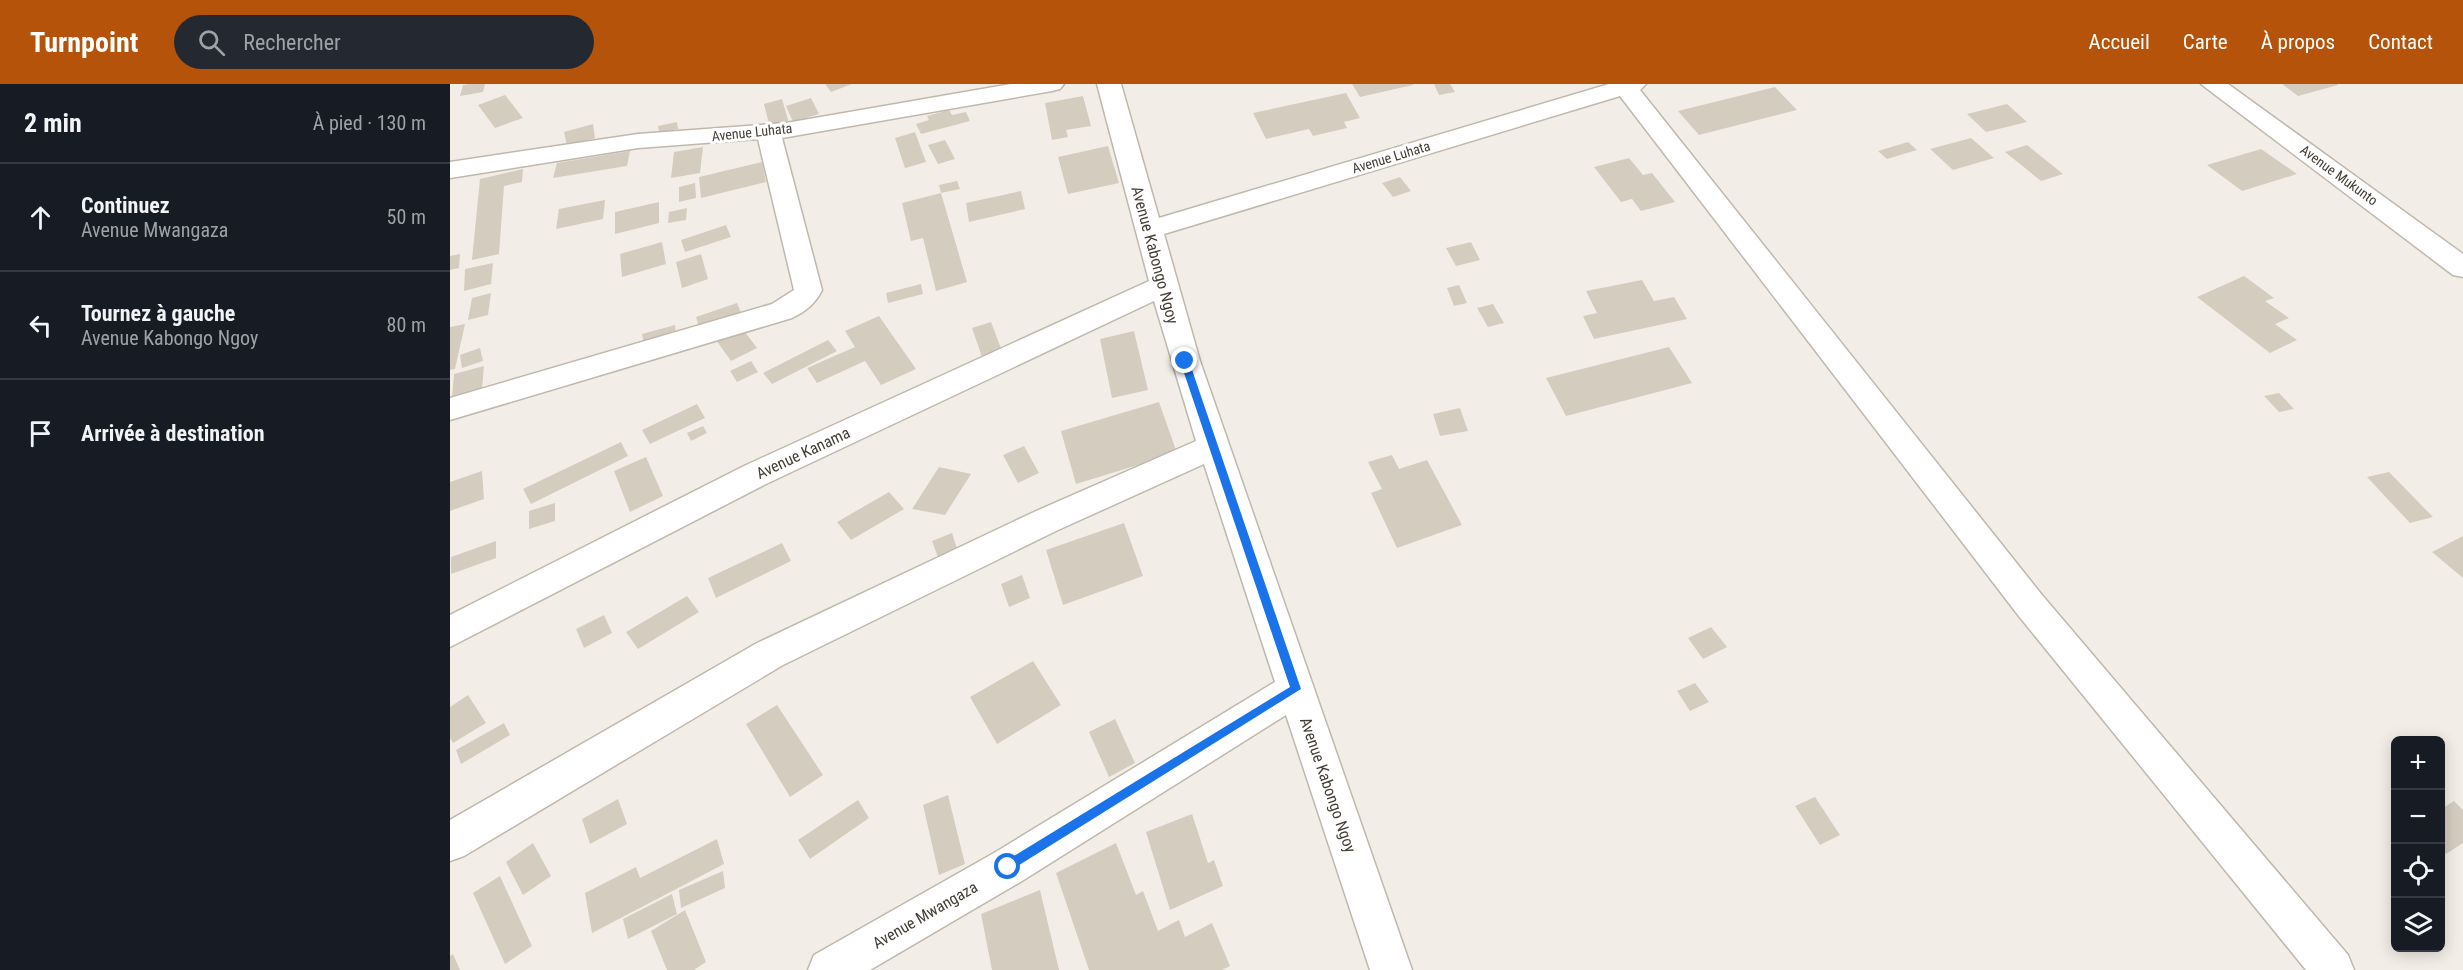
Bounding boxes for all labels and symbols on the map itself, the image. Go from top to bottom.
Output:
street label: Avenue Luhata [711,120,793,144]
street label: Avenue Luhata [1350,138,1432,176]
street label: Avenue Mukunto [2297,142,2381,208]
street label: Avenue Kabongo Ngoy [1127,184,1183,326]
route end [1171,347,1197,373]
street label: Avenue Kanama [753,423,853,483]
street label: Avenue Kabongo Ngoy [1296,715,1360,855]
route start [994,853,1020,879]
street label: Avenue Mwangaza [869,877,981,953]

